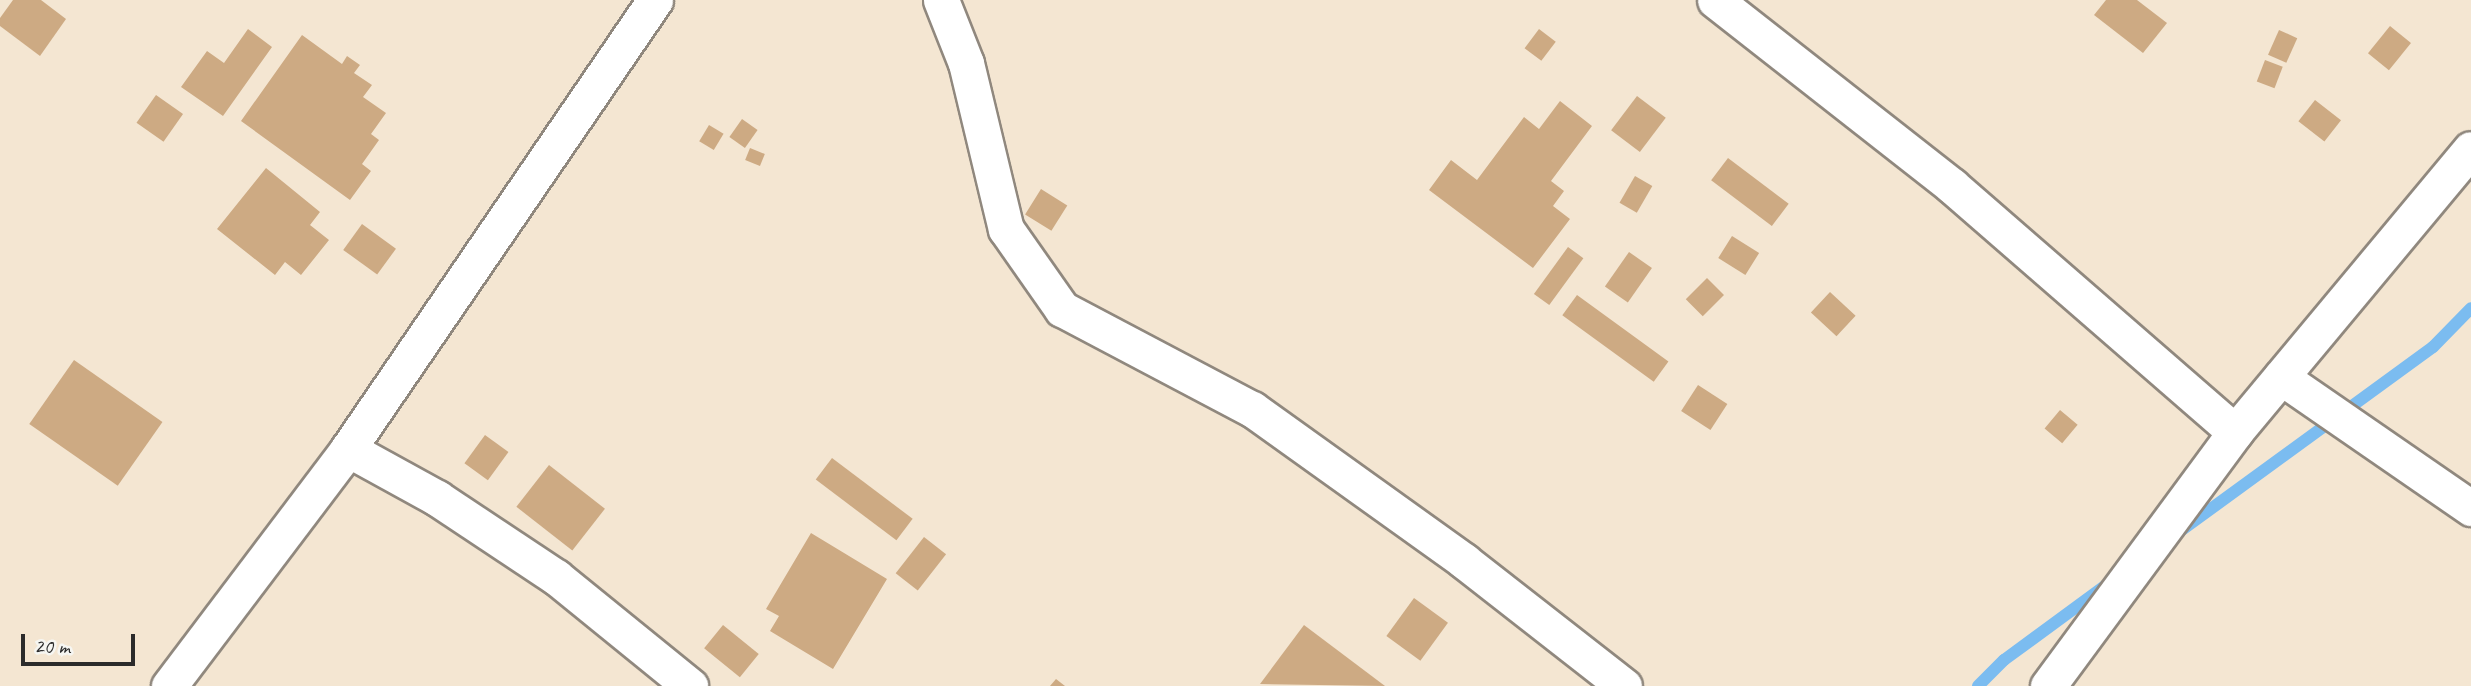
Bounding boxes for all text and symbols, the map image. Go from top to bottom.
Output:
scale bar [24,620,138,664]
text: 20 m [34,633,70,659]

